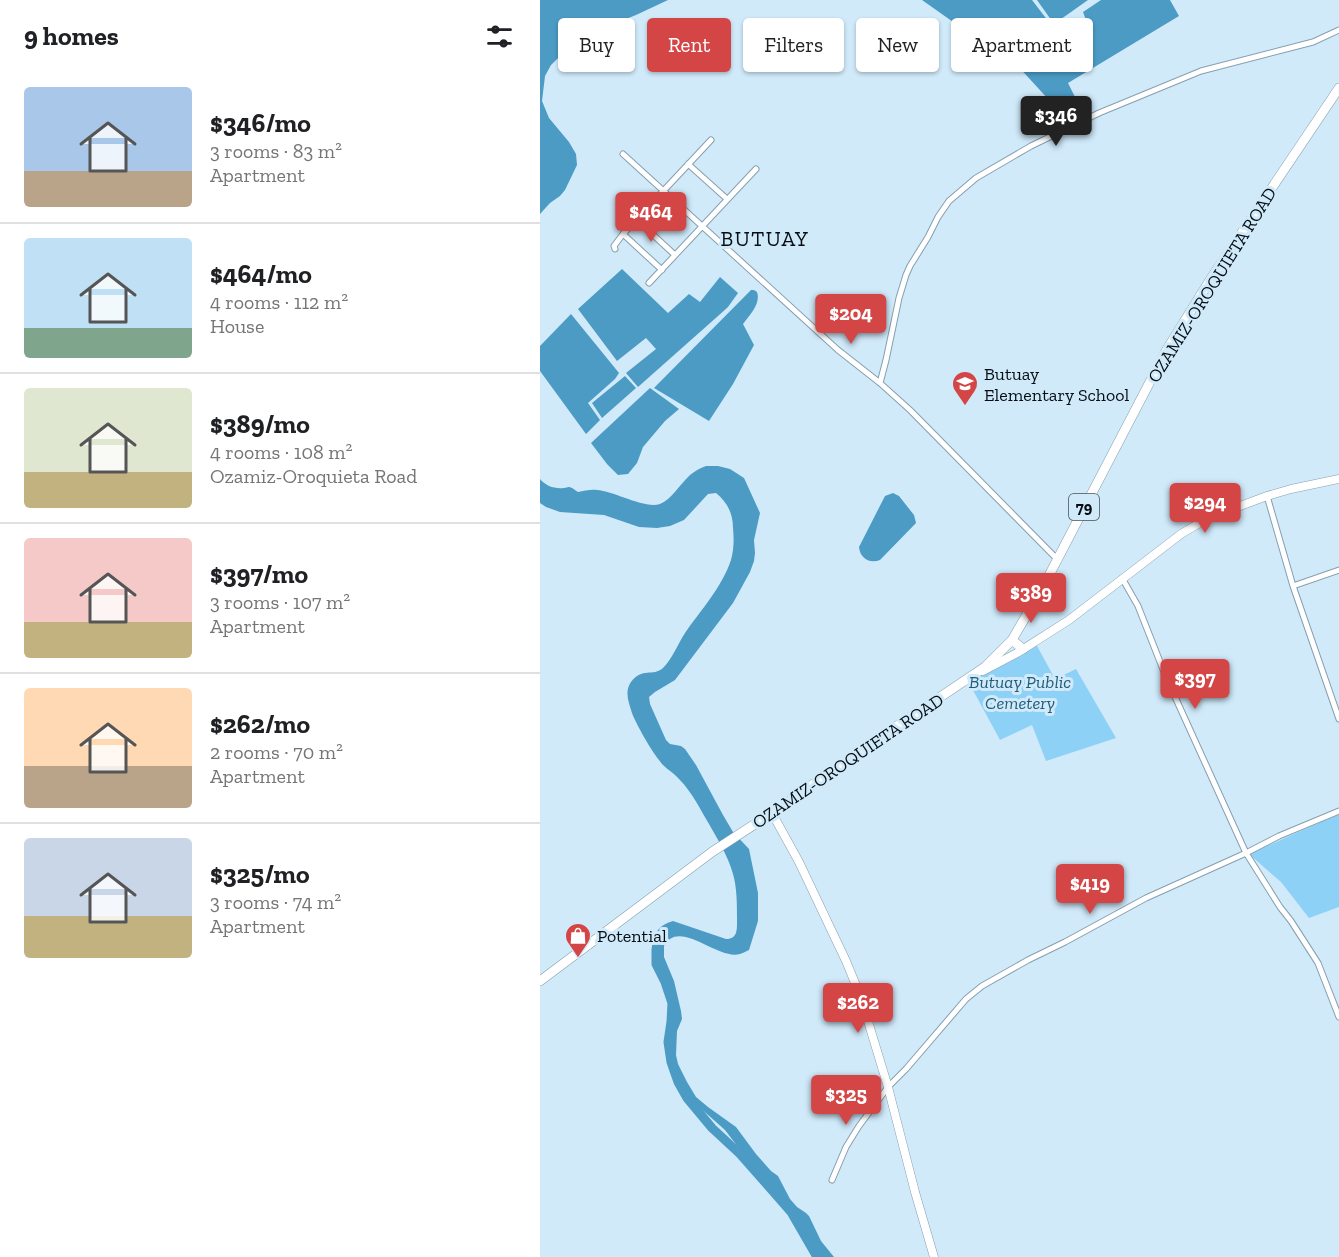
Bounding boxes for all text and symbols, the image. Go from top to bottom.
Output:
chip: Buy [558,18,635,72]
chip: Rent [647,18,731,72]
chip: Filters [743,18,844,72]
chip: New [856,18,939,72]
chip: Apartment [951,18,1093,72]
text: 9 homes [24,20,119,52]
icon: filters [483,20,516,53]
pin: $346 [1020,96,1092,147]
text: $346 [1035,103,1077,127]
text: $346/mo [210,107,311,139]
icon: home [72,111,144,183]
text: 3 rooms · 83 m² [210,139,342,163]
text: Apartment [210,163,305,187]
street label: OZAMIZ-OROQUIETA ROAD [1143,183,1281,387]
pin: $464 [615,192,687,243]
text: $464 [629,199,673,223]
district label: BUTUAY [721,226,809,251]
text: $464/mo [210,258,312,290]
icon: home [72,262,144,334]
text: 4 rooms · 112 m² [210,290,348,314]
pin: $204 [815,294,887,345]
text: $204 [829,301,873,325]
text: House [210,314,264,338]
place label: Butuay Elementary School [984,363,1129,406]
school or university icon: Butuay Elementary School [950,369,980,407]
text: $389/mo [210,408,310,440]
icon: home [72,412,144,484]
text: 4 rooms · 108 m² [210,440,352,464]
text: Ozamiz-Oroquieta Road [210,464,417,488]
pin: $294 [1169,483,1241,534]
text: $294 [1184,490,1226,514]
road number: 79 [1069,494,1099,520]
text: $397/mo [210,558,308,590]
icon: home [72,562,144,634]
pin: $389 [995,573,1067,624]
text: $389 [1010,580,1052,604]
text: 3 rooms · 107 m² [210,590,350,614]
text: Apartment [210,614,305,638]
pin: $397 [1159,659,1231,710]
text: $397 [1174,666,1216,690]
park label: Butuay Public Cemetery [969,671,1071,714]
street label: OZAMIZ-OROQUIETA ROAD [748,689,948,833]
text: $262/mo [210,708,310,740]
icon: home [72,712,144,784]
text: 2 rooms · 70 m² [210,740,343,764]
text: Apartment [210,764,305,788]
text: $325/mo [210,858,310,890]
icon: home [72,862,144,934]
pin: $419 [1054,864,1126,915]
text: $419 [1070,871,1110,895]
text: 3 rooms · 74 m² [210,890,341,914]
text: Apartment [210,914,305,938]
shop icon: Potential [563,921,593,959]
place label: Potential [597,925,667,947]
pin: $262 [822,983,894,1034]
text: $262 [837,990,879,1014]
pin: $325 [810,1075,882,1126]
text: $325 [825,1082,867,1106]

